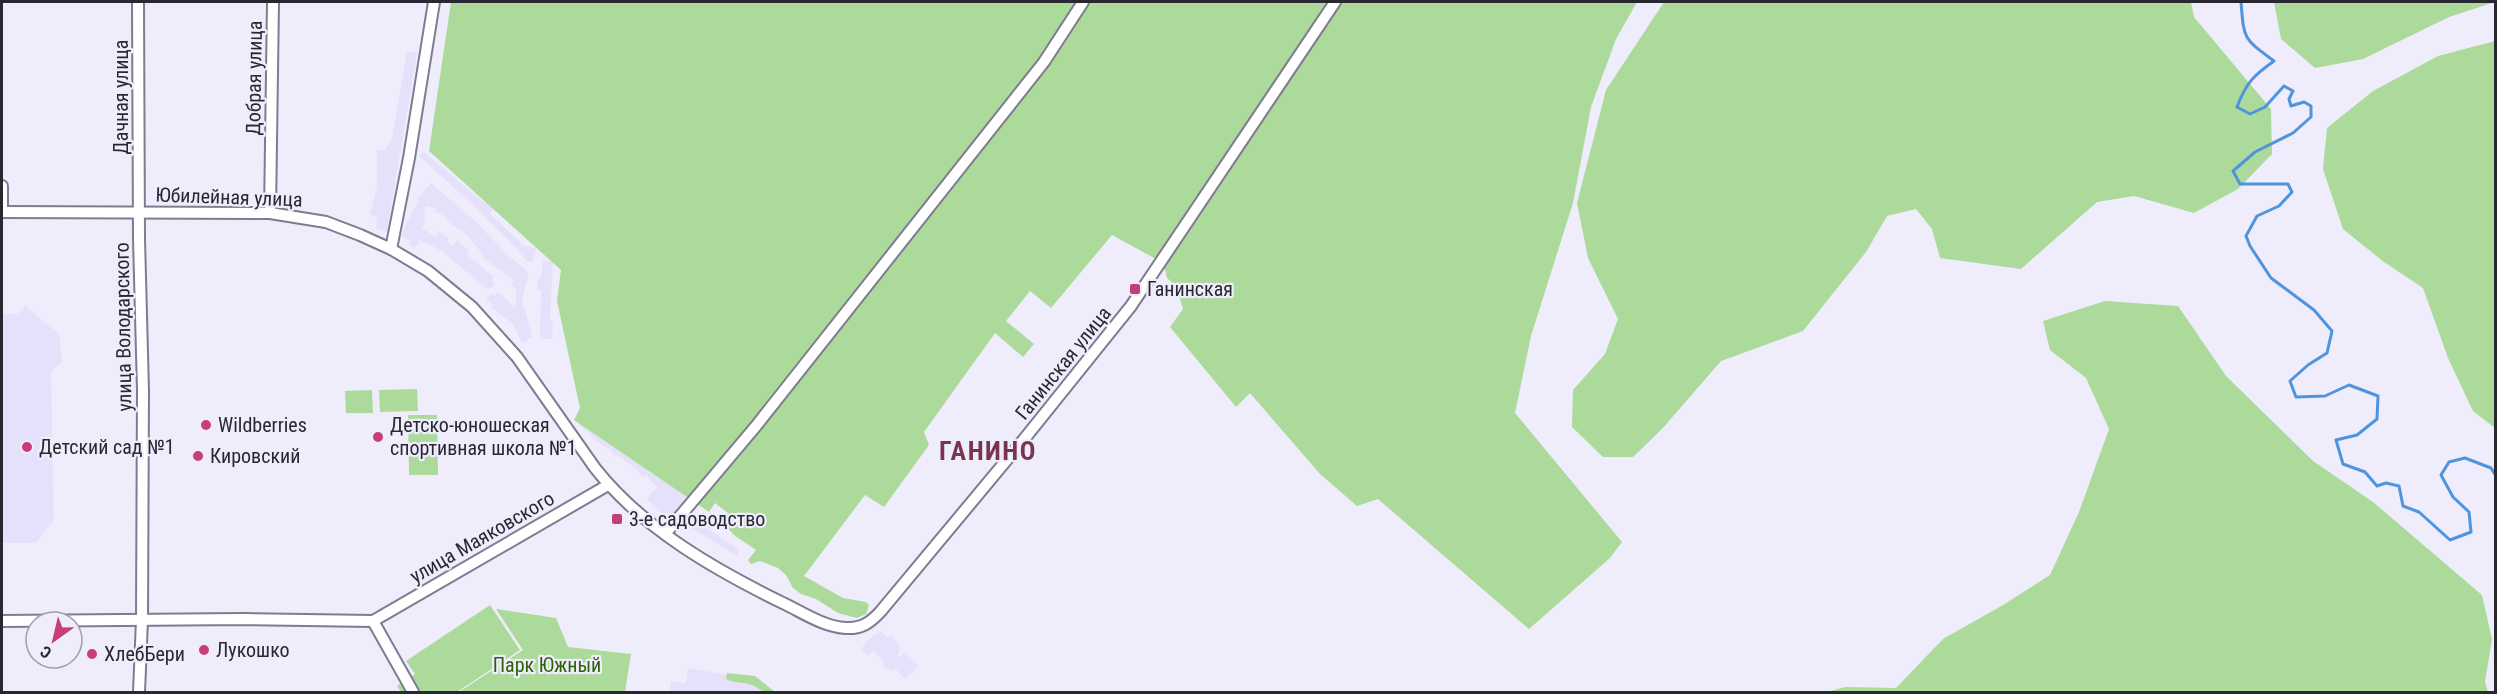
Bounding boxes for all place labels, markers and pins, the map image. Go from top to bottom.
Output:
place label: Ганинская [1147,277,1233,301]
marker: Ганинская [1128,282,1142,296]
place label: Wildberries [218,413,307,437]
place label: Детско-юношеская спортивная школа №1 [390,413,577,460]
marker: Wildberries [199,418,213,432]
marker: Детско-юношеская спортивная школа №1 [371,430,385,444]
place label: Детский сад №1 [39,435,175,459]
marker: Детский сад №1 [20,440,34,454]
place label: Кировский [210,444,300,468]
marker: Кировский [191,449,205,463]
place label: 3-е садоводство [629,507,765,531]
marker: 3-е садоводство [610,512,624,526]
place label: Лукошко [216,638,290,662]
place label: ХлебБери [104,642,185,666]
marker: Лукошко [197,643,211,657]
marker: ХлебБери [85,647,99,661]

